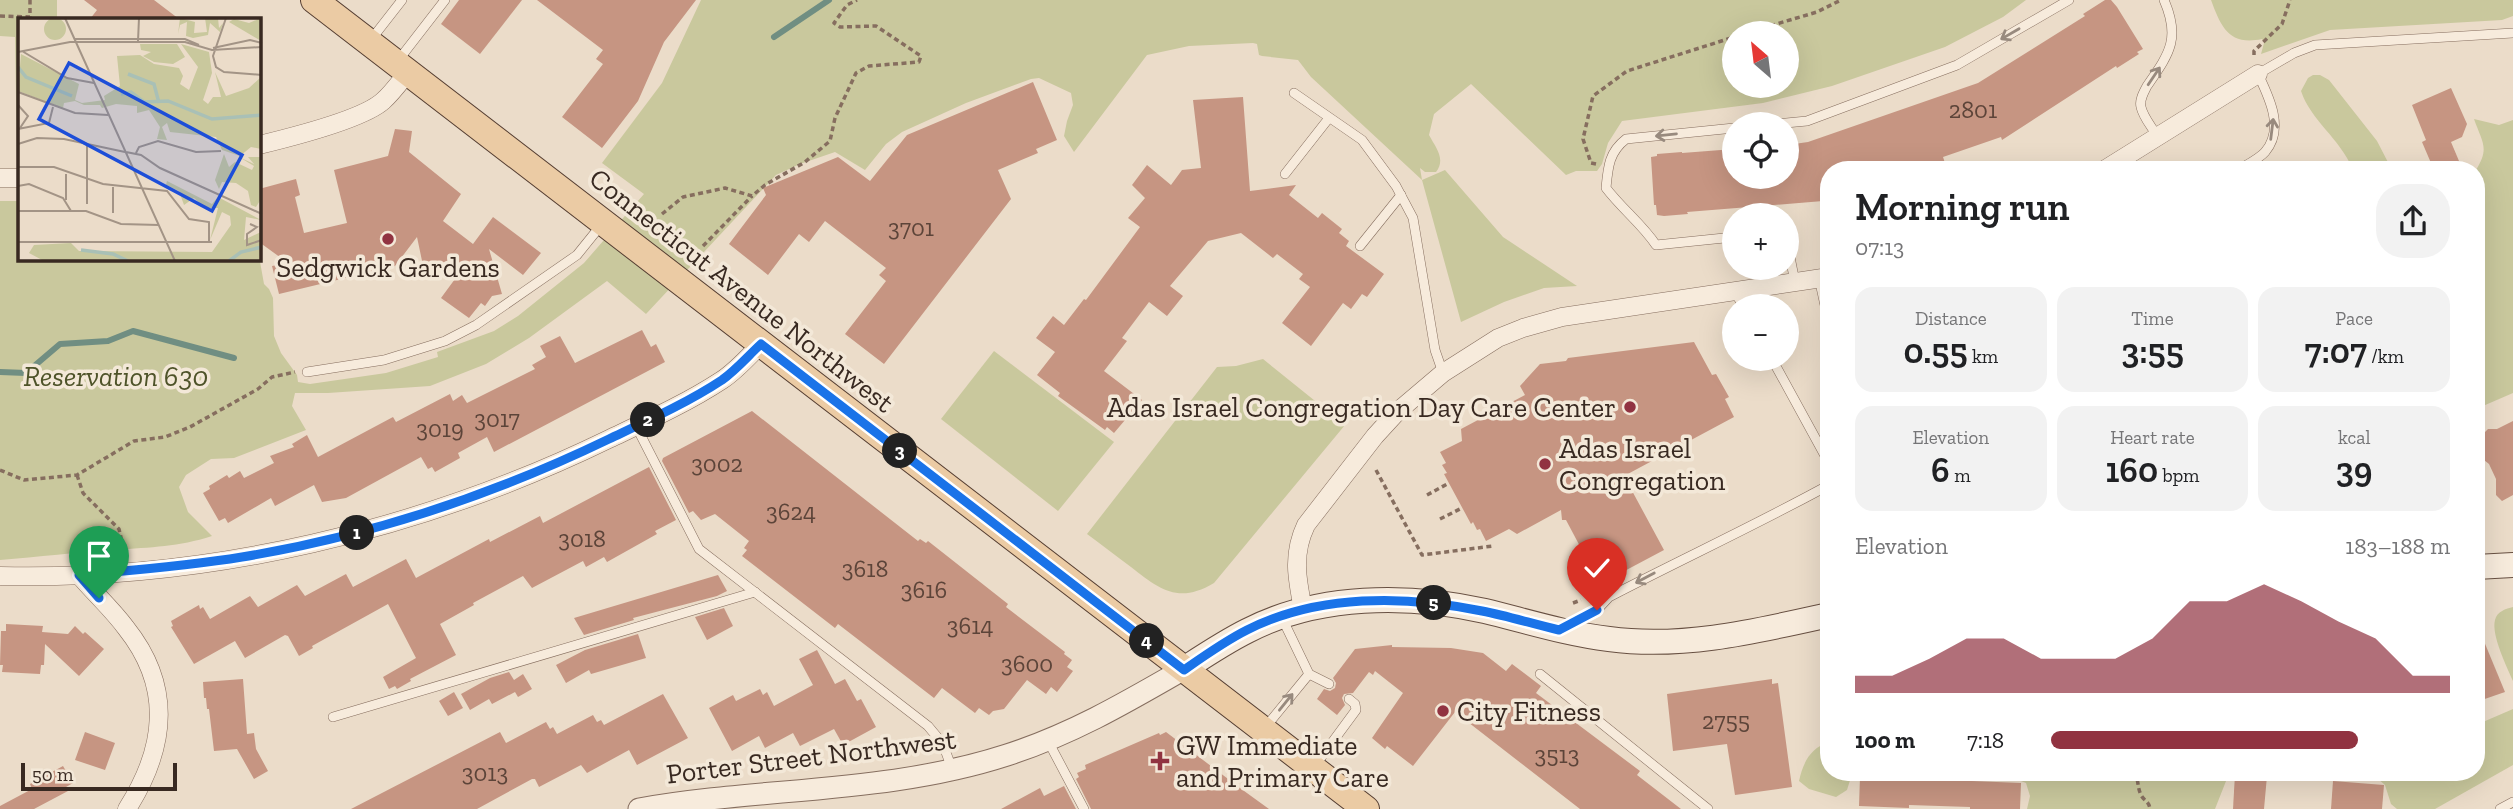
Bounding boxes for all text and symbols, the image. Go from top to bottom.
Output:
inset map [18,18,261,261]
north arrow [1722,21,1799,98]
map controls [1722,21,1799,371]
one-way arrow [2000,27,2020,41]
one-way arrow [2147,67,2162,86]
house number: 2801 [1949,95,1997,124]
button: locate [1722,112,1799,189]
one-way arrow [2266,118,2279,141]
one-way arrow [1656,129,1678,142]
street label: Connecticut Avenue Northwest [583,161,901,420]
text: Morning run [1855,184,2070,230]
button: share [2376,184,2450,258]
button: + [1722,203,1799,280]
house number: 3701 [888,213,934,242]
marker: Sedgwick Gardens [380,231,396,247]
text: 07:13 [1855,233,1904,261]
place label: Sedgwick Gardens [276,251,500,284]
button: − [1722,294,1799,371]
text: Distance [1915,307,1987,330]
text: Time [2131,307,2174,330]
text: Pace [2335,307,2373,330]
text: 0.55 [1903,330,1968,372]
text: 3:55 [2121,330,2184,372]
text: 7:07 [2304,330,2367,372]
text: km [1968,345,1998,368]
text: /km [2367,345,2404,368]
park label: Reservation 630 [24,360,208,393]
place label: Adas Israel Congregation Day Care Center [1107,391,1616,424]
marker: Adas Israel Congregation Day Care Center [1622,399,1638,415]
pin: 2 [630,402,666,438]
house number: 3017 [474,404,520,433]
text: 2 [642,408,653,431]
house number: 3019 [416,414,464,443]
text: Elevation [1912,426,1989,449]
text: Heart rate [2110,426,2195,449]
text: kcal [2338,426,2370,449]
place label: Adas Israel Congregation [1559,432,1725,497]
pin: 3 [883,434,918,468]
text: 3 [894,439,905,462]
house number: 3002 [691,449,743,478]
text: 6 [1931,449,1950,491]
text: 160 [2105,449,2158,491]
text: 39 [2336,449,2373,491]
marker: Adas Israel Congregation [1537,456,1553,472]
text: m [1950,464,1971,487]
text: bpm [2158,464,2200,487]
house number: 3624 [766,497,816,526]
pin: 1 [340,516,374,550]
text: 1 [353,521,360,544]
house number: 3018 [558,524,606,553]
pin [69,526,129,598]
text: Elevation [1855,532,1948,560]
text: 183–188 m [2345,532,2450,560]
icon: arrive [80,537,118,575]
pin [1567,538,1627,610]
icon: check [1578,549,1616,587]
house number: 3618 [842,554,888,583]
one-way arrow [1635,572,1656,585]
house number: 3616 [901,575,947,604]
pin: 5 [1416,586,1452,620]
text: 5 [1429,591,1438,614]
house number: 3614 [947,611,993,640]
pin: 4 [1130,624,1164,658]
text: 4 [1141,629,1152,652]
house number: 3600 [1001,649,1053,678]
one-way arrow [1278,693,1294,711]
place label: City Fitness [1457,695,1601,728]
marker: City Fitness [1435,703,1451,719]
house number: 2755 [1702,706,1750,735]
street label: Porter Street Northwest [664,722,958,791]
text: 100 m [1855,726,1915,754]
text: 7:18 [1967,726,2004,754]
place label: GW Immediate and Primary Care [1176,729,1389,794]
house number: 3513 [1535,740,1580,769]
marker: GW Immediate and Primary Care [1150,751,1170,771]
house number: 3013 [462,758,508,787]
scale bar [21,760,177,792]
text: 50 m [32,763,73,786]

